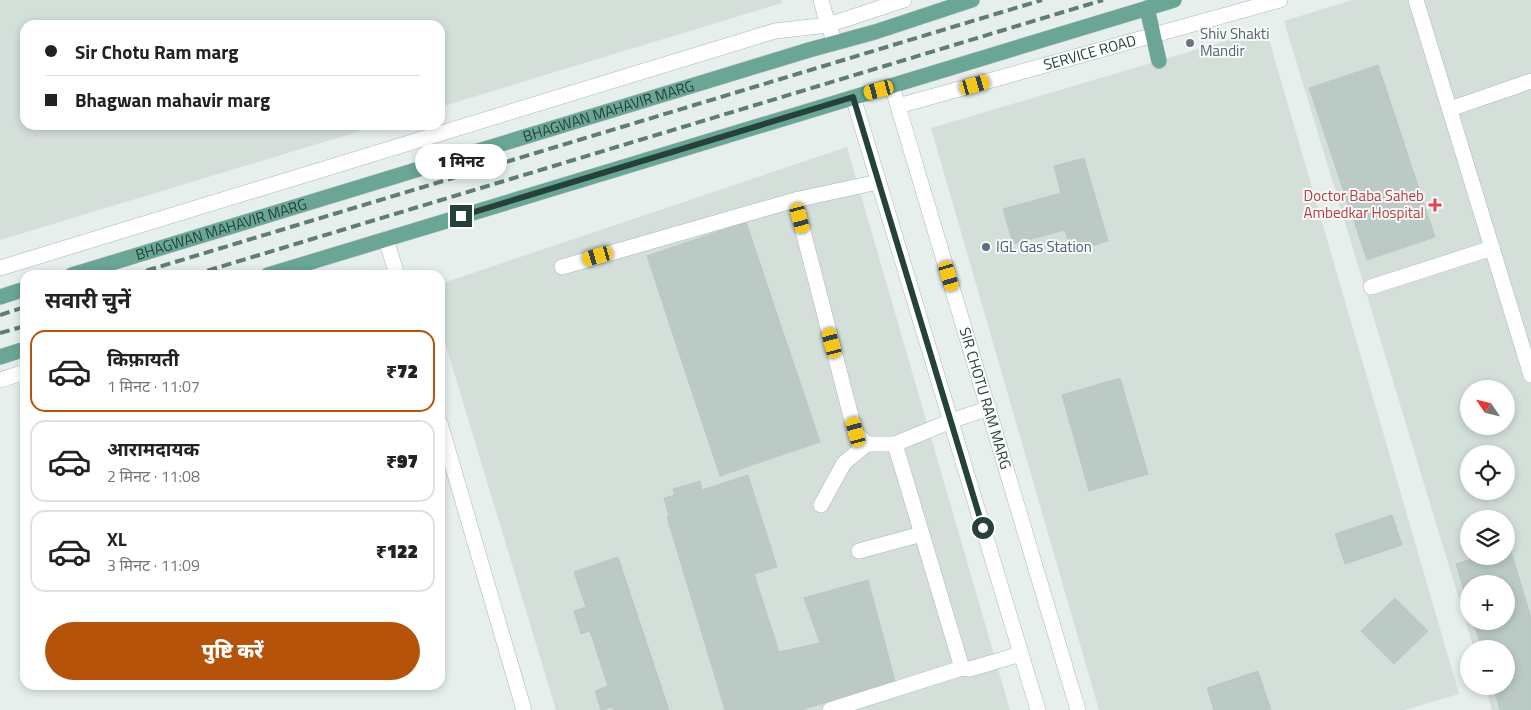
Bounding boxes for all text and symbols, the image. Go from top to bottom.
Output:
place label: Shiv Shakti Mandir [1200,22,1269,62]
street label: SERVICE ROAD [1041,28,1139,76]
text: Sir Chotu Ram marg [75,37,238,66]
marker: Shiv Shakti Mandir [1184,37,1196,49]
street label: BHAGWAN MAHAVIR MARG [520,74,697,148]
car [958,74,991,96]
car [862,79,895,101]
text: Bhagwan mahavir marg [75,85,270,114]
callout: 1 मिनट [415,144,507,178]
text: 1 मिनट [438,149,484,173]
place label: Doctor Baba Saheb Ambedkar Hospital [1304,184,1424,224]
street label: BHAGWAN MAHAVIR MARG [133,192,310,266]
marker: Doctor Baba Saheb Ambedkar Hospital [1428,198,1442,212]
car [788,202,811,234]
route end [450,205,472,227]
place label: IGL Gas Station [996,235,1092,258]
marker: IGL Gas Station [980,241,992,253]
car [581,245,614,267]
car [937,259,960,293]
text: सवारी चुनें [45,283,131,317]
street label: SIR CHOTU RAM MARG [954,324,1018,472]
car [820,327,843,359]
text: किफ़ायती [107,344,179,373]
icon: car [47,349,92,394]
text: ₹72 [386,356,418,385]
text: 1 मिनट · 11:07 [107,374,200,398]
north arrow [1460,380,1515,435]
map controls [1460,380,1515,695]
car [844,416,867,448]
text: आरामदायक [107,434,199,463]
icon: car [47,439,92,484]
button: locate [1460,445,1515,500]
text: ₹97 [386,446,418,475]
text: 2 मिनट · 11:08 [107,464,200,488]
button: layers [1460,510,1515,565]
route start [972,517,994,539]
text: XL [107,524,127,553]
icon: car [47,529,92,574]
text: ₹122 [376,536,418,565]
text: 3 मिनट · 11:09 [107,553,200,577]
button: + [1460,575,1515,630]
button: पुष्टि करें [45,622,420,680]
button: − [1460,640,1515,695]

